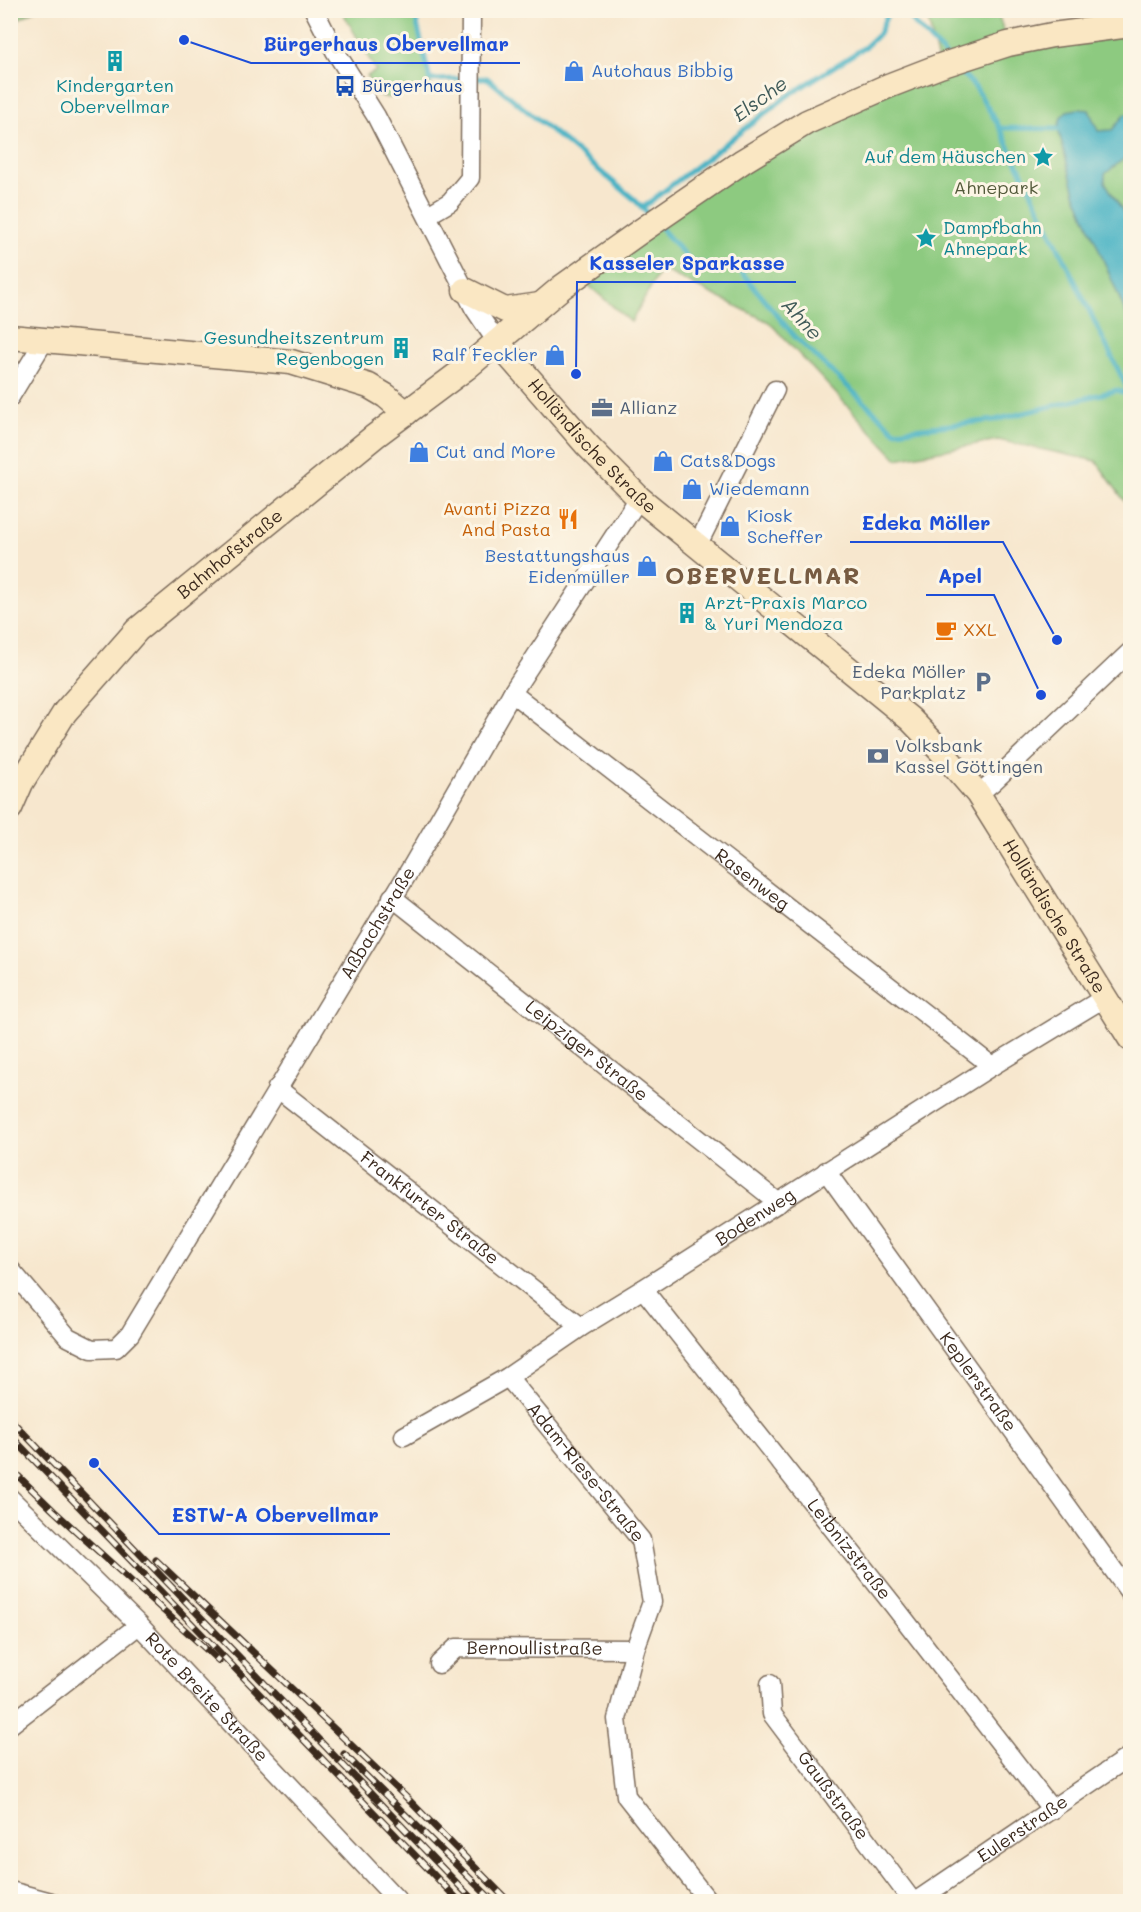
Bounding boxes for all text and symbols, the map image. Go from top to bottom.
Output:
callout: Bürgerhaus Obervellmar [251,25,520,63]
text: Bürgerhaus Obervellmar [263,30,509,56]
building icon: Kindergarten Obervellmar [103,49,127,73]
place label: Autohaus Bibbig [591,58,733,82]
shop icon: Autohaus Bibbig [562,59,586,83]
water label: Elsche [727,70,792,127]
place label: Kindergarten Obervellmar [56,73,174,118]
place label: Bürgerhaus [362,73,463,97]
bus stop icon: Bürgerhaus [333,74,357,98]
place label: Auf dem Häuschen [864,144,1026,168]
place icon: Auf dem Häuschen [1031,145,1055,169]
park label: Ahnepark [954,175,1038,199]
place label: Dampfbahn Ahnepark [943,215,1042,260]
place icon: Dampfbahn Ahnepark [914,226,938,250]
callout: Kasseler Sparkasse [577,244,796,282]
text: Kasseler Sparkasse [589,249,785,275]
water label: Ahne [777,292,829,345]
place label: Gesundheitszentrum Regenbogen [204,325,384,370]
building icon: Gesundheitszentrum Regenbogen [389,336,413,360]
place label: Ralf Feckler [432,342,538,366]
shop icon: Ralf Feckler [543,343,567,367]
street label: Holländische Straße [523,373,662,519]
place label: Allianz [619,395,677,419]
office icon: Allianz [590,396,614,420]
place label: Cut and More [436,439,556,463]
shop icon: Cut and More [407,440,431,464]
place label: Cats&Dogs [680,448,776,472]
shop icon: Cats&Dogs [651,449,675,473]
place label: Wiedemann [709,476,810,500]
shop icon: Wiedemann [680,477,704,501]
place label: Avanti Pizza And Pasta [443,496,551,541]
street label: Bahnhofstraße [171,503,287,604]
place label: Kiosk Scheffer [747,503,823,548]
callout: Edeka Möller [850,504,1003,542]
restaurant icon: Avanti Pizza And Pasta [556,507,580,531]
text: Edeka Möller [861,509,991,535]
shop icon: Kiosk Scheffer [718,514,742,538]
place label: Bestattungshaus Eidenmüller [485,543,630,588]
shop icon: Bestattungshaus Eidenmüller [635,554,659,578]
callout: Apel [926,557,994,595]
district label: OBERVELLMAR [665,559,861,590]
text: Apel [938,562,982,588]
place label: Arzt-Praxis Marco & Yuri Mendoza [704,590,868,635]
building icon: Arzt-Praxis Marco & Yuri Mendoza [675,601,699,625]
place label: XXL [963,617,997,641]
cafe icon: XXL [934,618,958,642]
place label: Edeka Möller Parkplatz [852,659,966,704]
parking icon: Edeka Möller Parkplatz [971,670,995,694]
place label: Volksbank Kassel Göttingen [895,733,1043,778]
bank icon: Volksbank Kassel Göttingen [866,744,890,768]
street label: Holländische Straße [998,834,1112,998]
street label: Rasenweg [710,842,795,915]
street label: Aßbachstraße [334,862,420,983]
street label: Leipziger Straße [521,994,653,1106]
street label: Frankfurter Straße [356,1145,505,1269]
street label: Bodenweg [710,1182,799,1251]
street label: Keplerstraße [935,1327,1023,1436]
street label: Adam-Riese-Straße [522,1397,651,1547]
street label: Leibnizstraße [802,1493,897,1604]
callout: ESTW-A Obervellmar [159,1496,390,1534]
text: ESTW-A Obervellmar [171,1501,379,1527]
street label: Rote Breite Straße [141,1626,274,1767]
street label: Bernoullistraße [467,1635,603,1660]
street label: Gaußstraße [793,1746,875,1844]
street label: Eulerstraße [972,1789,1072,1867]

